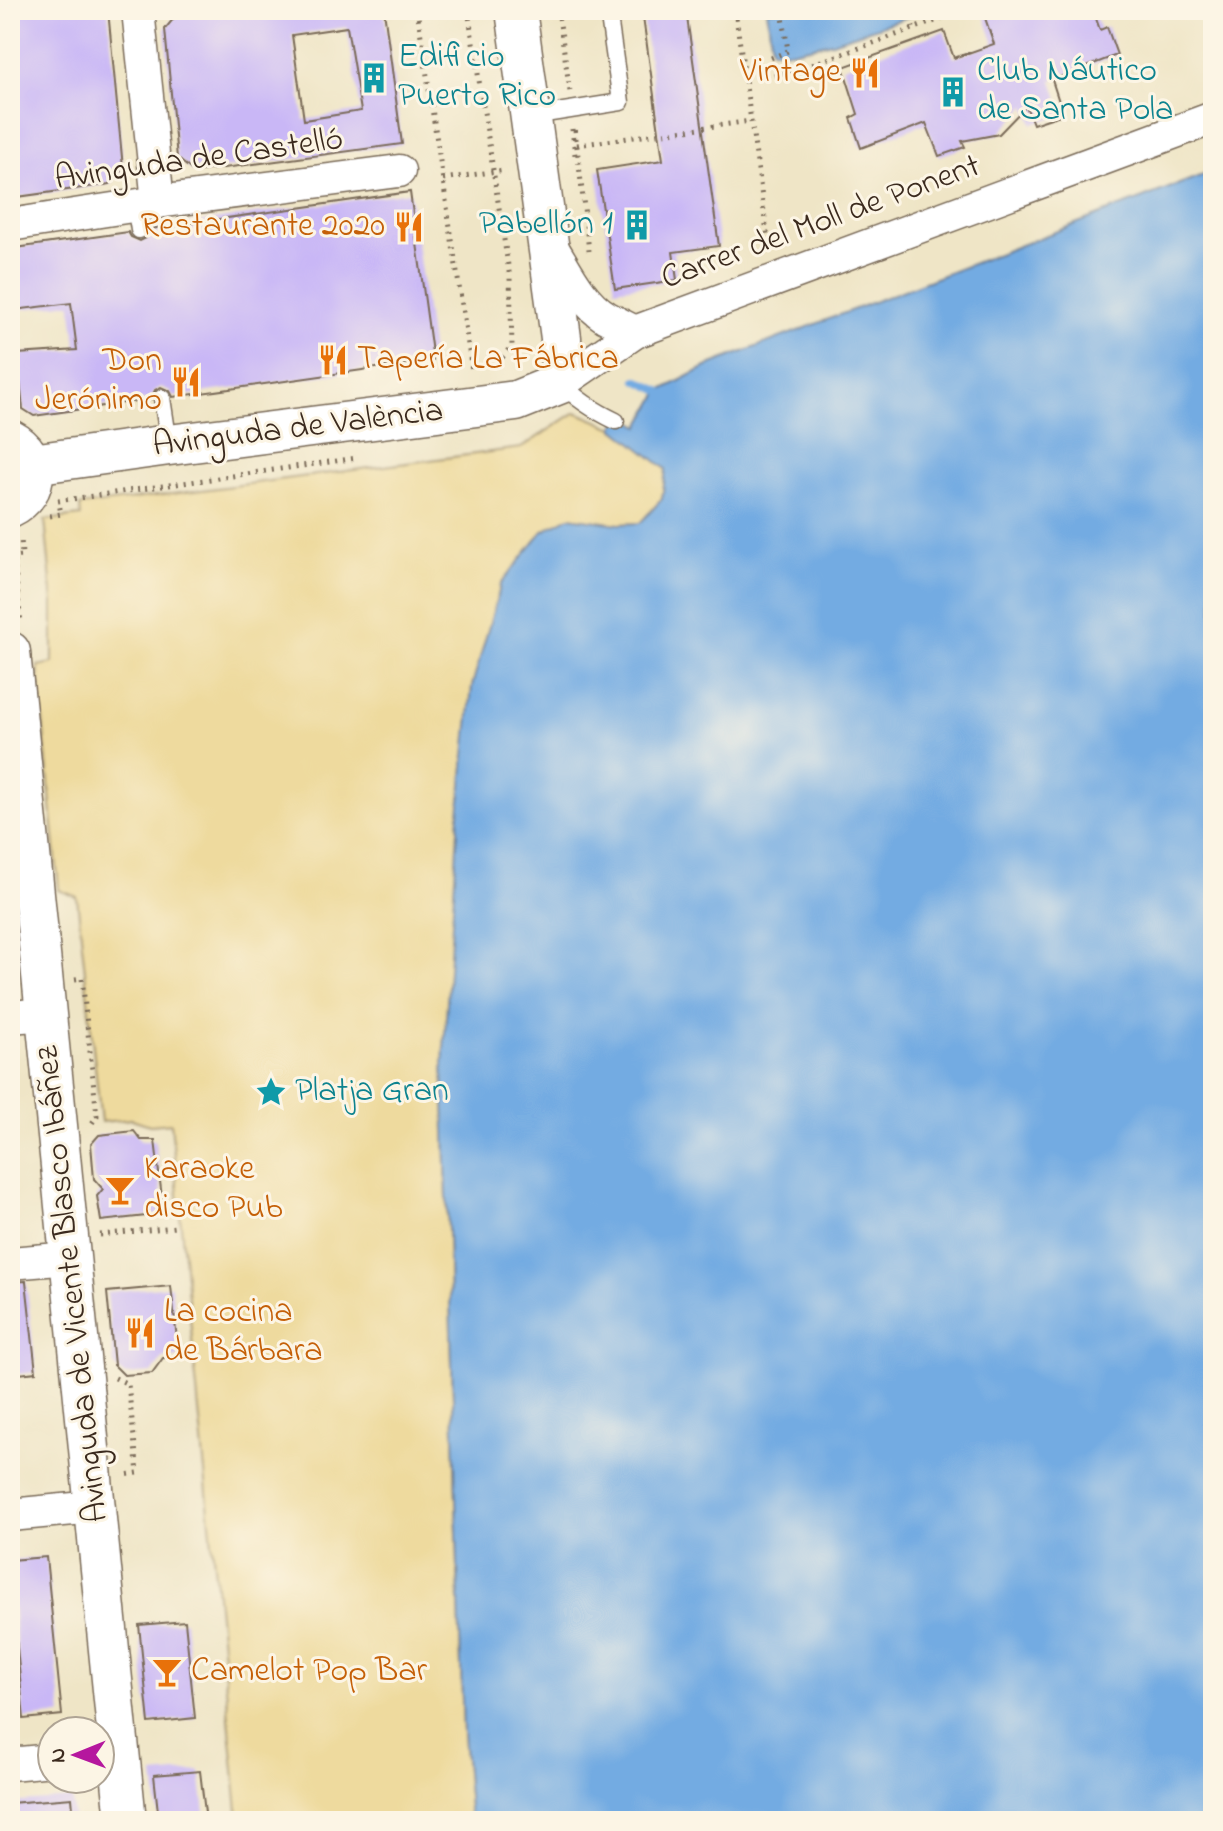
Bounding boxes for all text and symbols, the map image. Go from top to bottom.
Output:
place label: Edificio Puerto Rico [398,33,556,122]
place label: Club Náutico de Santa Pola [977,47,1173,136]
place label: Vintage [739,48,842,98]
restaurant icon: Vintage [848,56,882,90]
building icon: Edificio Puerto Rico [357,61,391,95]
building icon: Club Náutico de Santa Pola [936,75,970,109]
street label: Avinguda de Castelló [52,115,346,205]
street label: Carrer del Moll de Ponent [654,142,988,304]
place label: Pabellón 1 [479,200,613,250]
place label: Restaurante 2020 [141,202,385,252]
building icon: Pabellón 1 [620,208,654,242]
restaurant icon: Restaurante 2020 [392,210,426,244]
place label: Tapería La Fábrica [357,335,619,385]
place label: Don Jerónimo [35,337,162,426]
restaurant icon: Tapería La Fábrica [316,343,350,377]
restaurant icon: Don Jerónimo [169,365,203,399]
street label: Avinguda de València [150,386,446,472]
street label: Avinguda de Vicente Blasco Ibáñez [23,1042,123,1525]
place label: Platja Gran [295,1067,449,1117]
place icon: Platja Gran [254,1075,288,1109]
place label: Karaoke disco Pub [144,1145,283,1234]
bar icon: Karaoke disco Pub [103,1173,137,1207]
place label: La cocina de Bárbara [164,1288,323,1377]
restaurant icon: La cocina de Bárbara [123,1316,157,1350]
place label: Camelot Pop Bar [191,1647,428,1697]
bar icon: Camelot Pop Bar [150,1655,184,1689]
north arrow [36,1715,116,1795]
text: N [43,1748,75,1763]

